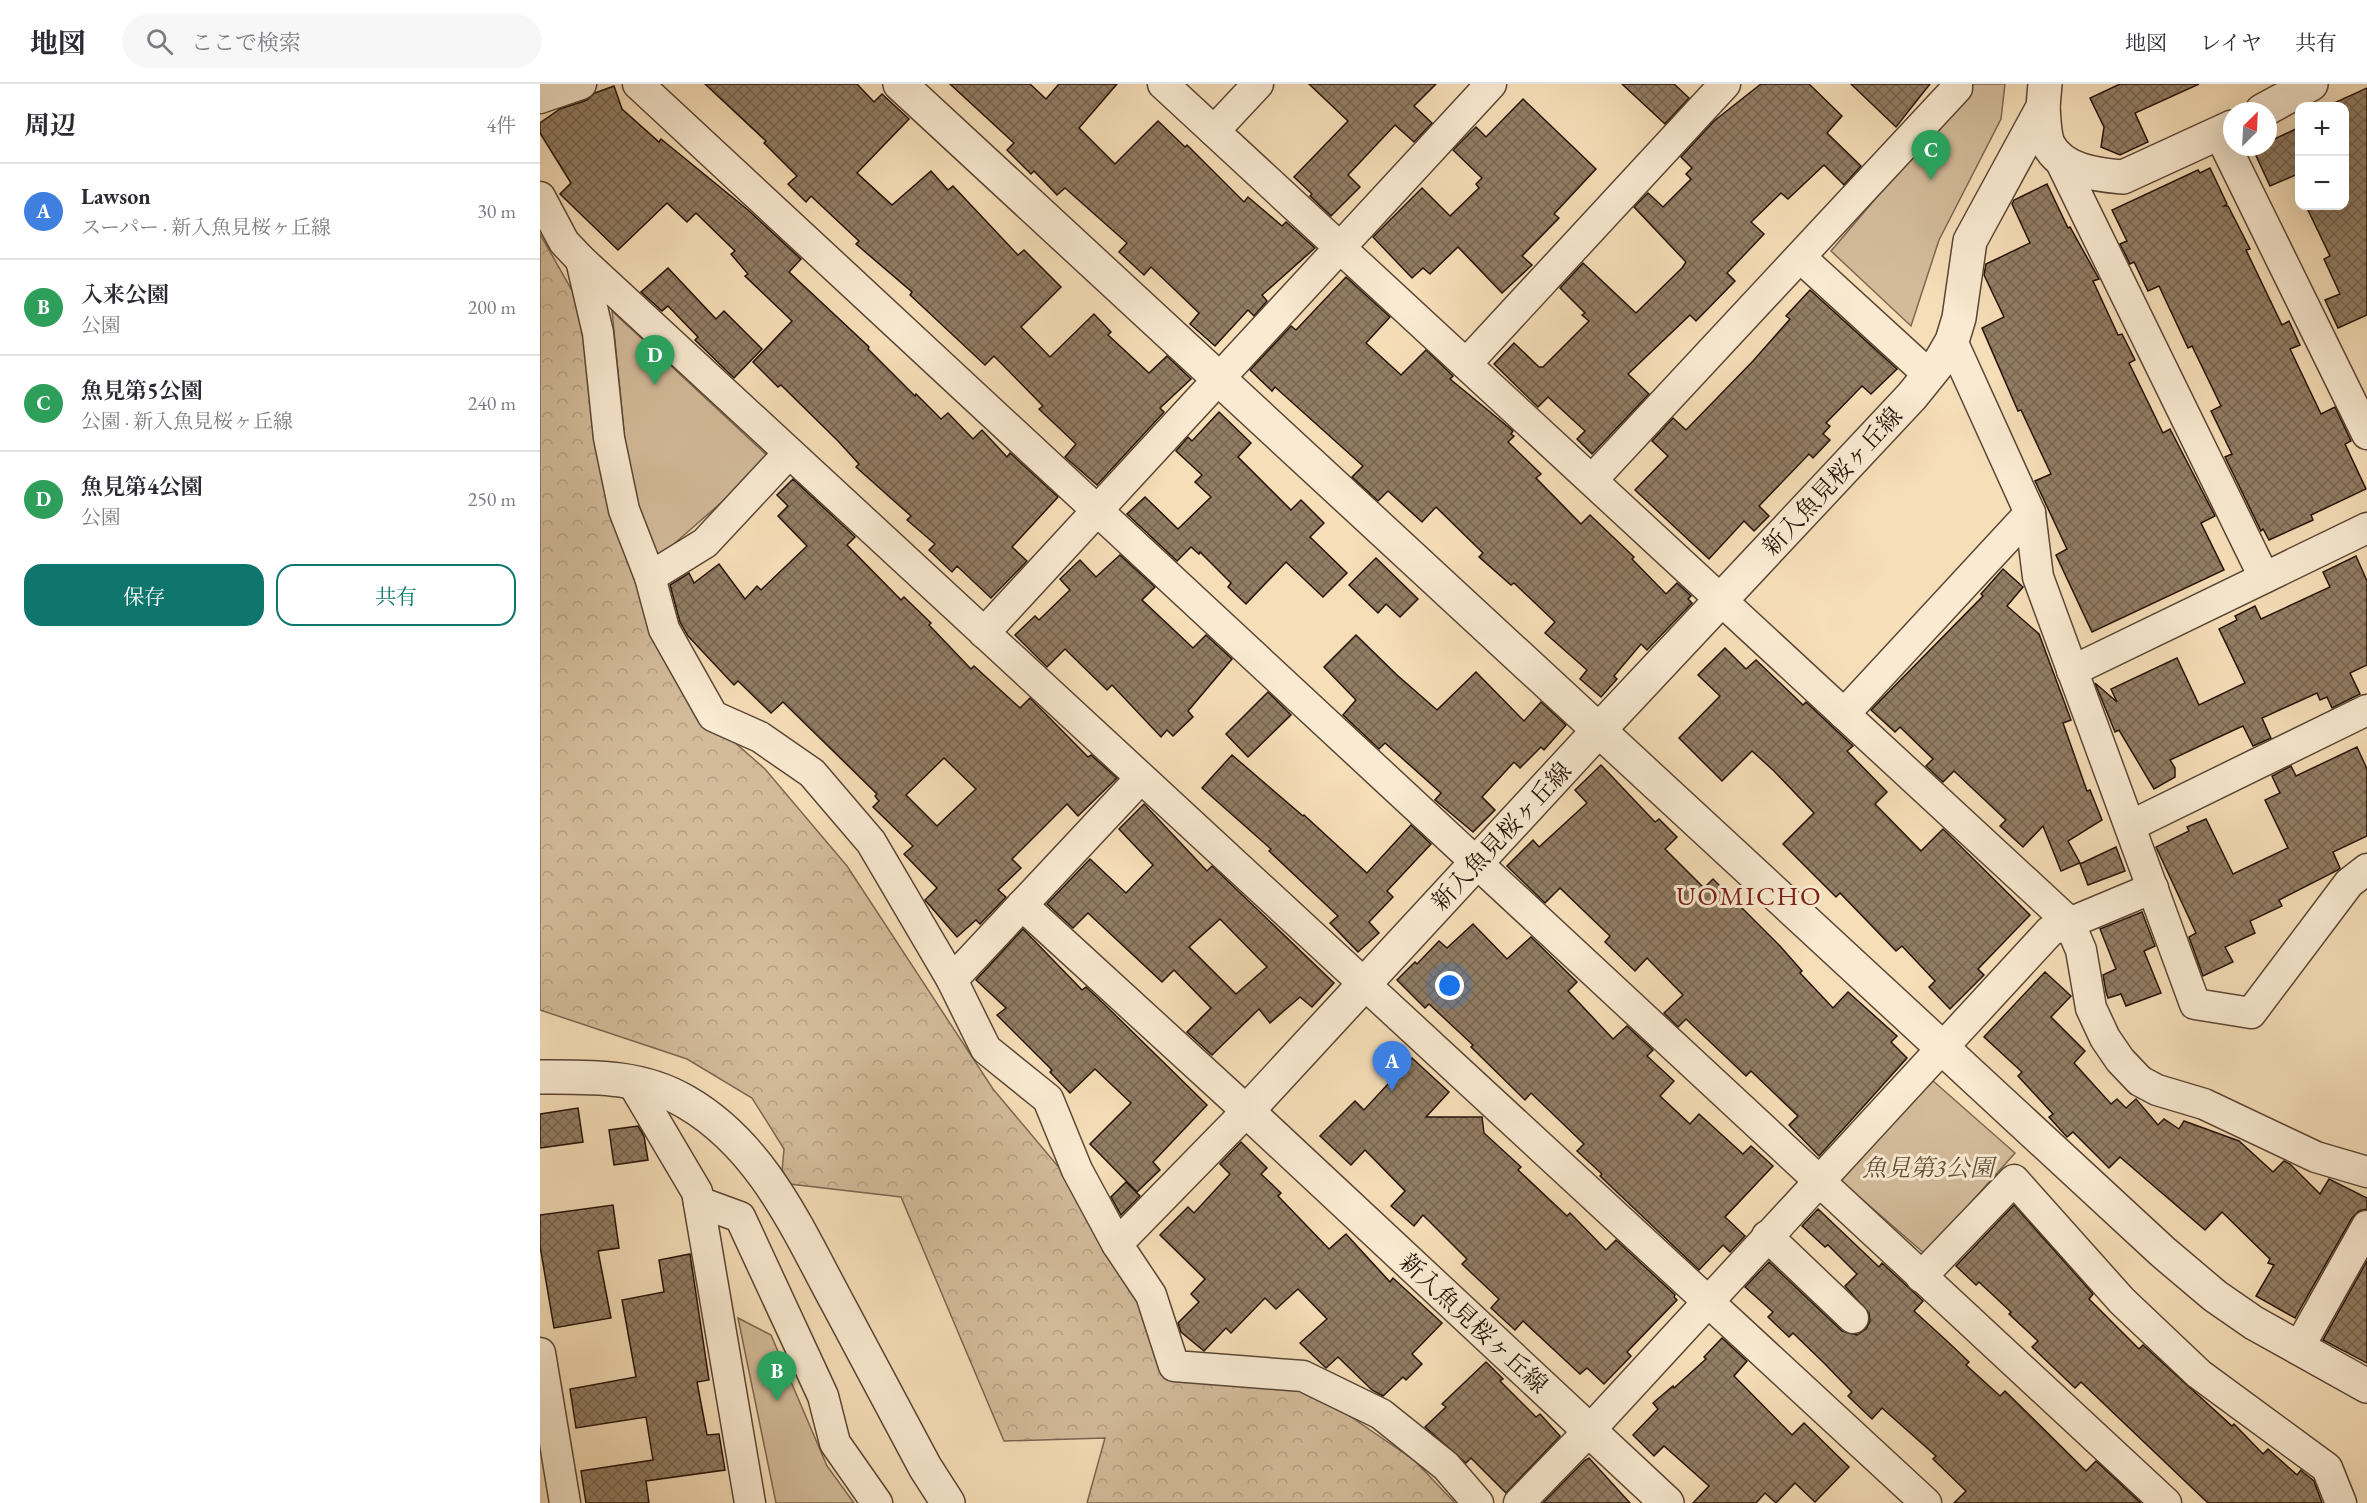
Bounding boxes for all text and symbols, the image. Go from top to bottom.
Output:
search box [122,14,542,68]
text: 地図 [30,25,86,61]
icon: search [143,25,176,58]
text: ここで検索 [191,28,301,57]
text: 地図 [2125,29,2167,56]
text: レイヤ [2200,29,2262,56]
text: 共有 [2295,29,2337,56]
north arrow [2223,102,2277,156]
map controls [2295,102,2349,210]
button: + [2295,102,2349,156]
text: 周辺 [24,108,76,142]
text: 4件 [486,112,516,138]
pin: C [1912,130,1950,180]
button: − [2295,156,2349,210]
text: Lawson [81,182,151,211]
text: A [36,198,51,224]
text: 30 m [477,198,516,224]
text: スーパー · 新入魚見桜ヶ丘線 [81,214,331,240]
text: 入来公園 [81,280,169,309]
text: B [37,294,50,320]
text: 200 m [468,294,516,320]
text: 公園 [81,312,121,338]
pin: D [636,336,674,385]
text: 魚見第5公園 [81,376,203,405]
text: C [36,390,51,416]
text: 240 m [468,390,516,416]
street label: 新入魚見桜ヶ丘線 [1755,400,1909,562]
text: 公園 · 新入魚見桜ヶ丘線 [81,408,293,434]
text: 魚見第4公園 [81,472,203,501]
text: D [36,486,51,512]
text: 250 m [468,486,516,512]
text: 公園 [81,504,121,530]
button: 保存 [24,564,264,626]
button: 共有 [276,564,516,626]
street label: 新入魚見桜ヶ丘線 [1424,755,1578,917]
district label: UOMICHO [1676,878,1822,913]
your location [1435,971,1464,1000]
pin: A [1372,1042,1412,1091]
park label: 魚見第3公園 [1862,1152,1998,1183]
street label: 新入魚見桜ヶ丘線 [1393,1246,1555,1400]
pin: B [758,1352,796,1401]

